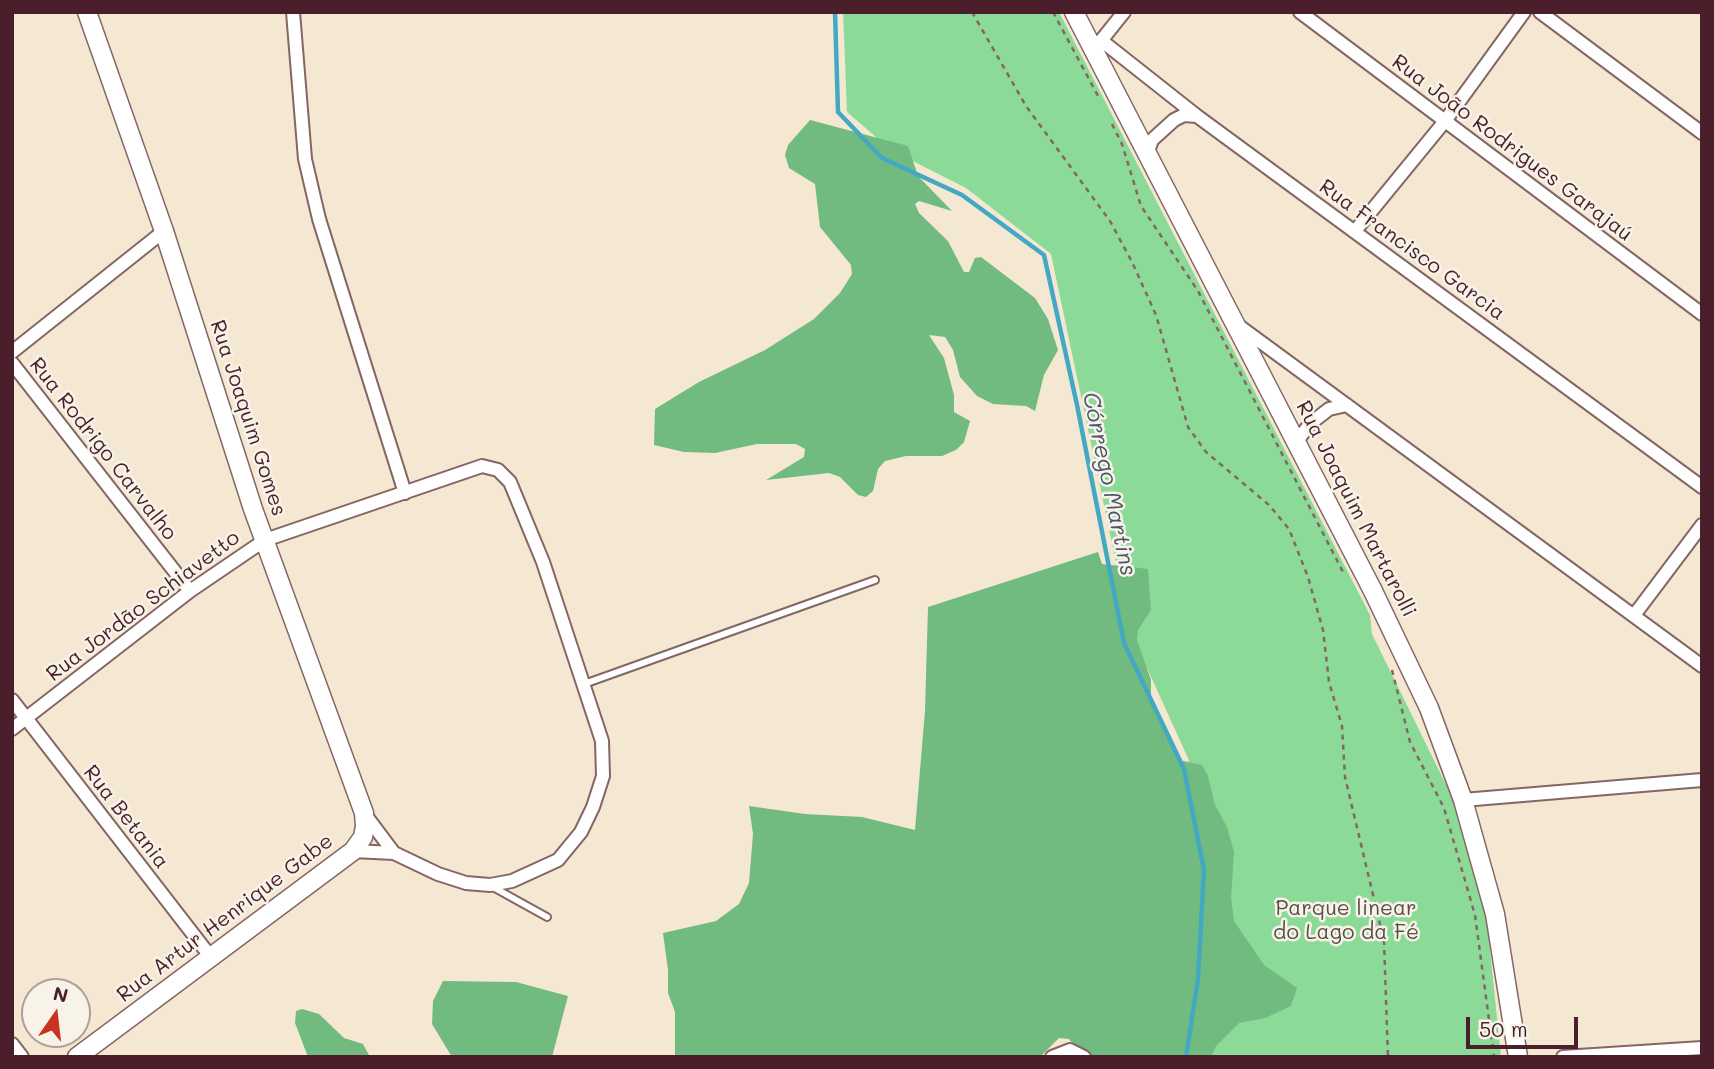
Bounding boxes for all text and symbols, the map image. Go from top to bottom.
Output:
street label: Rua João Rodrigues Garajaú [1387,49,1637,247]
street label: Rua Francisco Garcia [1314,174,1510,326]
street label: Rua Joaquim Gomes [204,317,292,519]
street label: Rua Rodrigo Carvalho [24,353,182,545]
water label: Córrego Martins [1076,390,1142,578]
street label: Rua Joaquim Martarolli [1290,397,1422,621]
street label: Rua Jordão Schiavetto [41,525,245,687]
street label: Rua Betania [78,760,174,874]
street label: Rua Artur Henrique Gabe [112,828,338,1008]
park label: Parque linear do Lago da Fé [1273,896,1419,946]
north arrow [21,978,91,1048]
text: N [51,980,71,1008]
scale bar [1469,1002,1581,1046]
text: 50 m [1479,1015,1528,1042]

